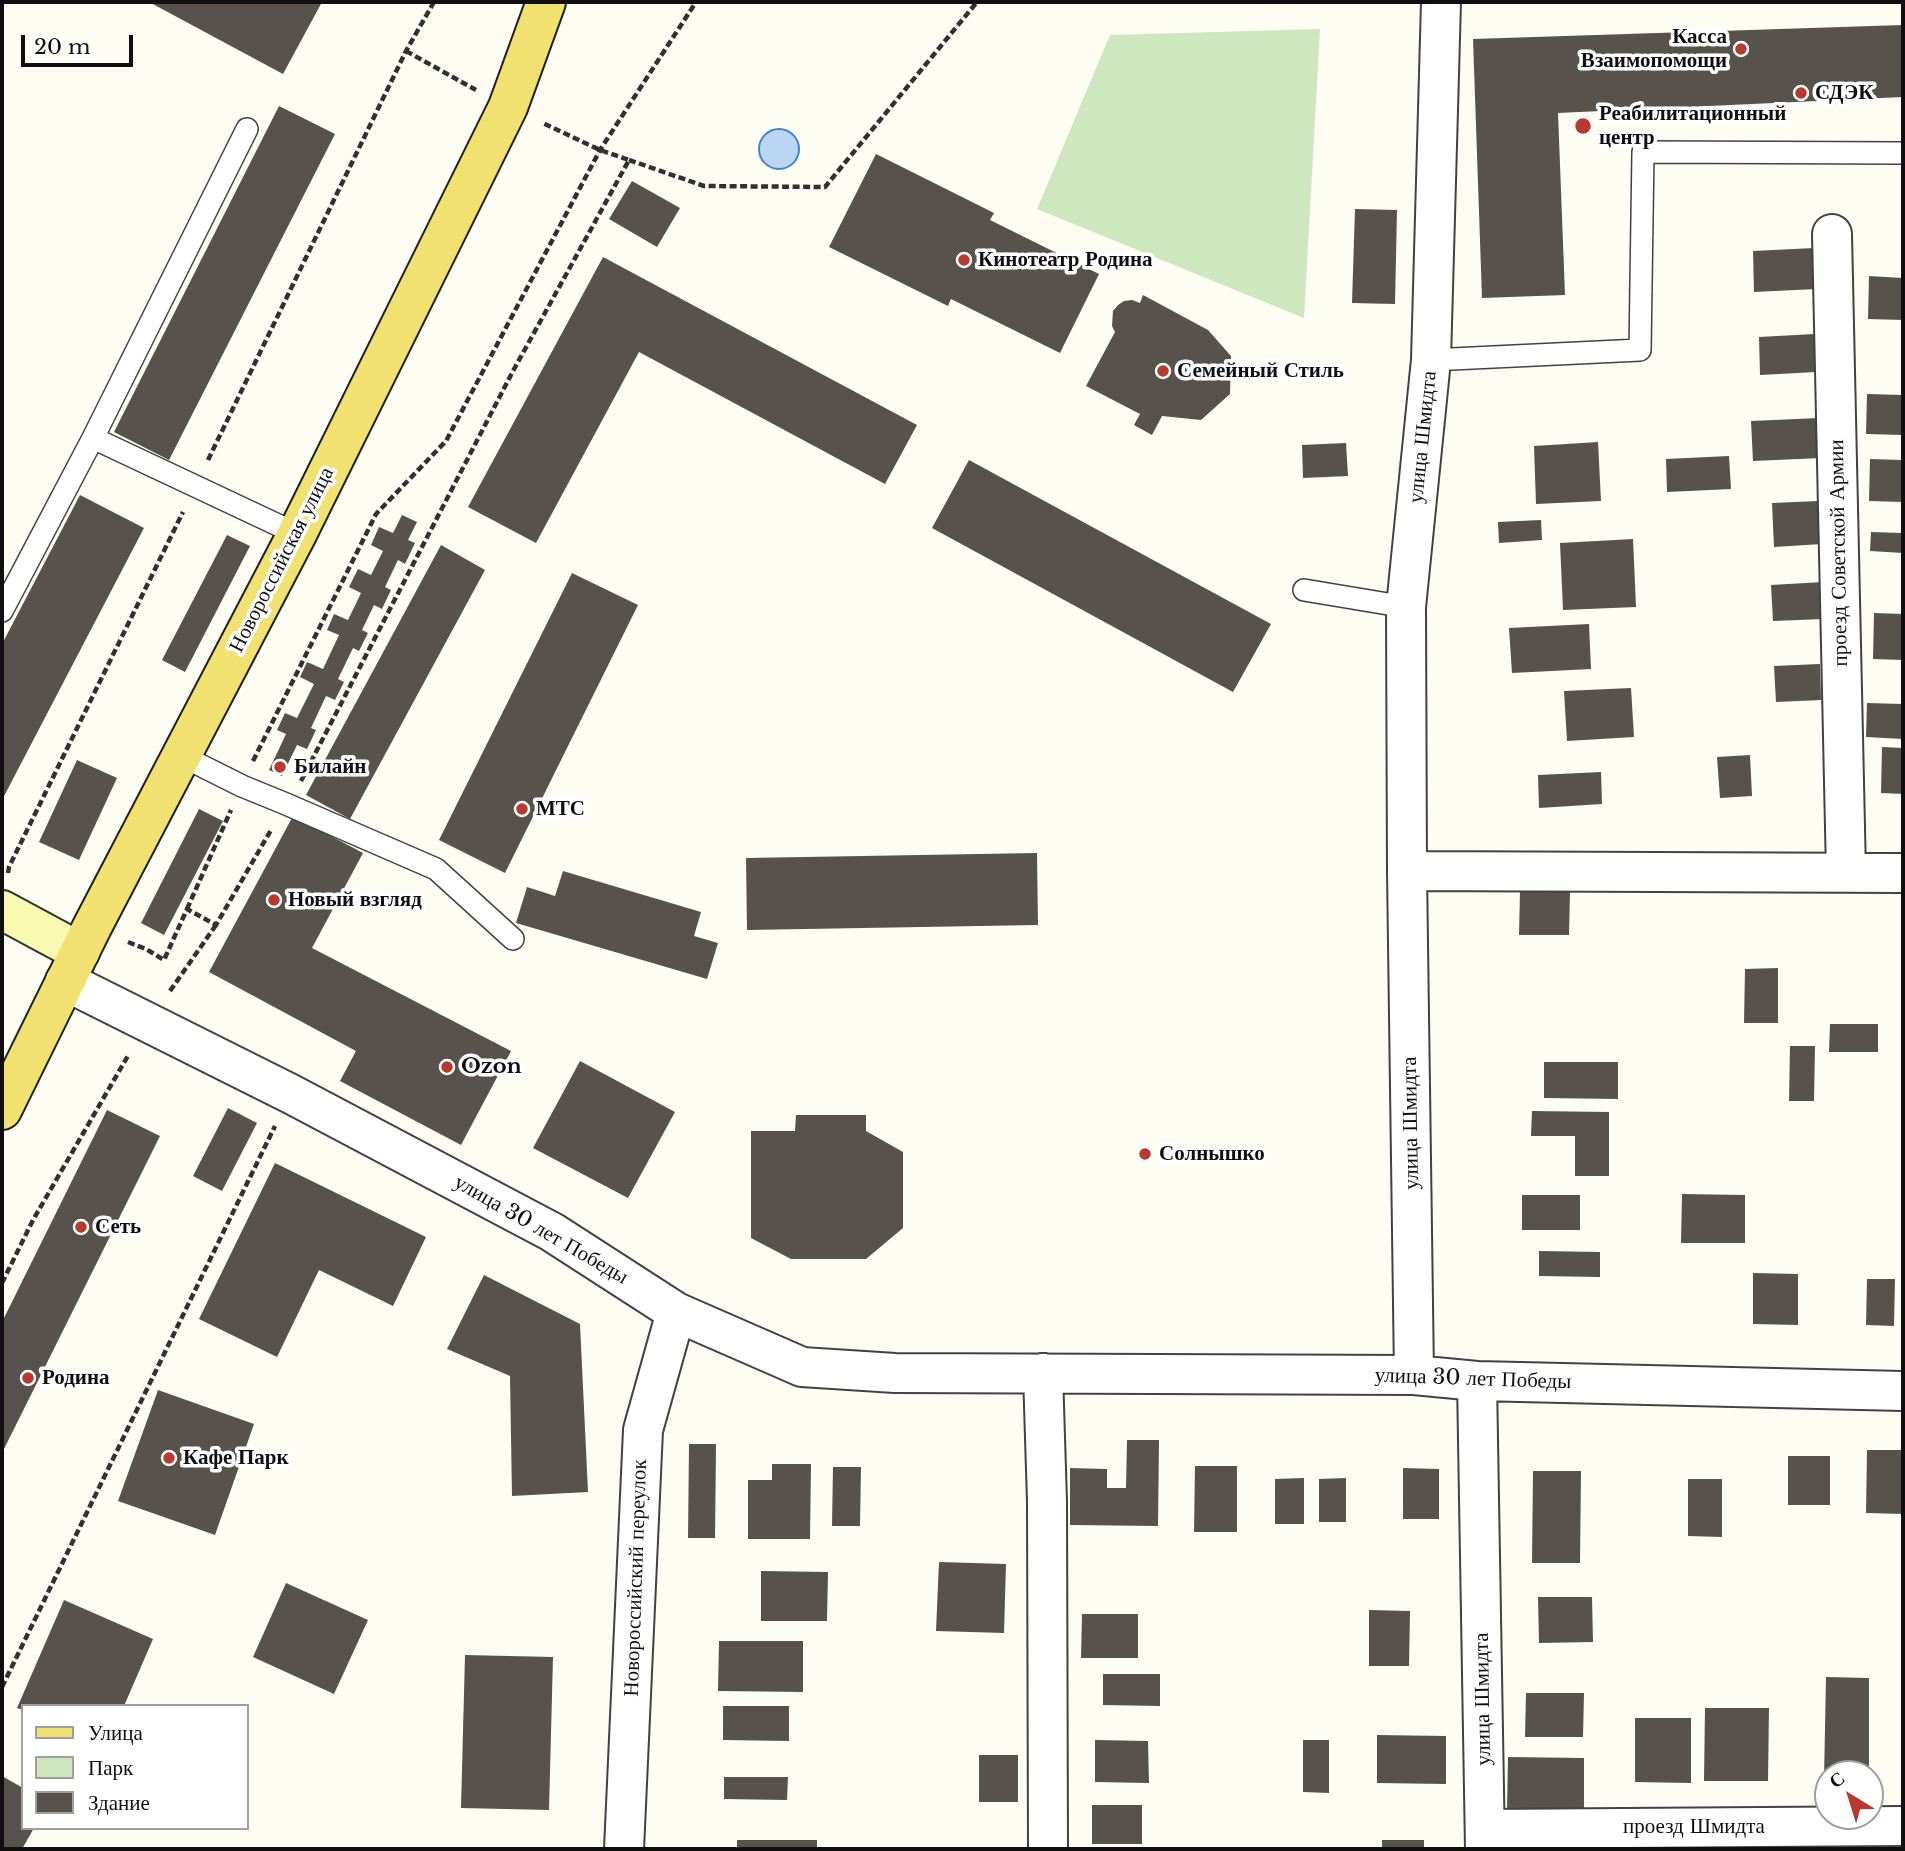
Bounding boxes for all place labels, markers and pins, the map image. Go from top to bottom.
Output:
place label: Касса Взаимопомощи [1581,24,1727,74]
marker: Касса Взаимопомощи [1733,41,1749,57]
place label: СДЭК [1815,80,1874,106]
marker: СДЭК [1793,85,1809,101]
place label: Реабилитационный центр [1599,101,1786,151]
marker: Реабилитационный центр [1573,116,1593,136]
place label: Кинотеатр Родина [978,247,1153,273]
marker: Кинотеатр Родина [956,252,972,268]
place label: Семейный Стиль [1177,358,1344,384]
marker: Семейный Стиль [1155,363,1171,379]
place label: Билайн [294,754,366,780]
marker: Билайн [272,759,288,775]
place label: МТС [536,796,585,822]
marker: МТС [514,801,530,817]
place label: Новый взгляд [288,887,422,913]
marker: Новый взгляд [266,892,282,908]
place label: Ozon [461,1054,522,1080]
marker: Ozon [439,1059,455,1075]
place label: Солнышко [1159,1141,1265,1167]
marker: Солнышко [1137,1146,1153,1162]
place label: Сеть [95,1214,141,1240]
marker: Сеть [73,1219,89,1235]
place label: Родина [42,1365,110,1391]
marker: Родина [20,1370,36,1386]
place label: Кафе Парк [183,1445,289,1471]
marker: Кафе Парк [161,1450,177,1466]

